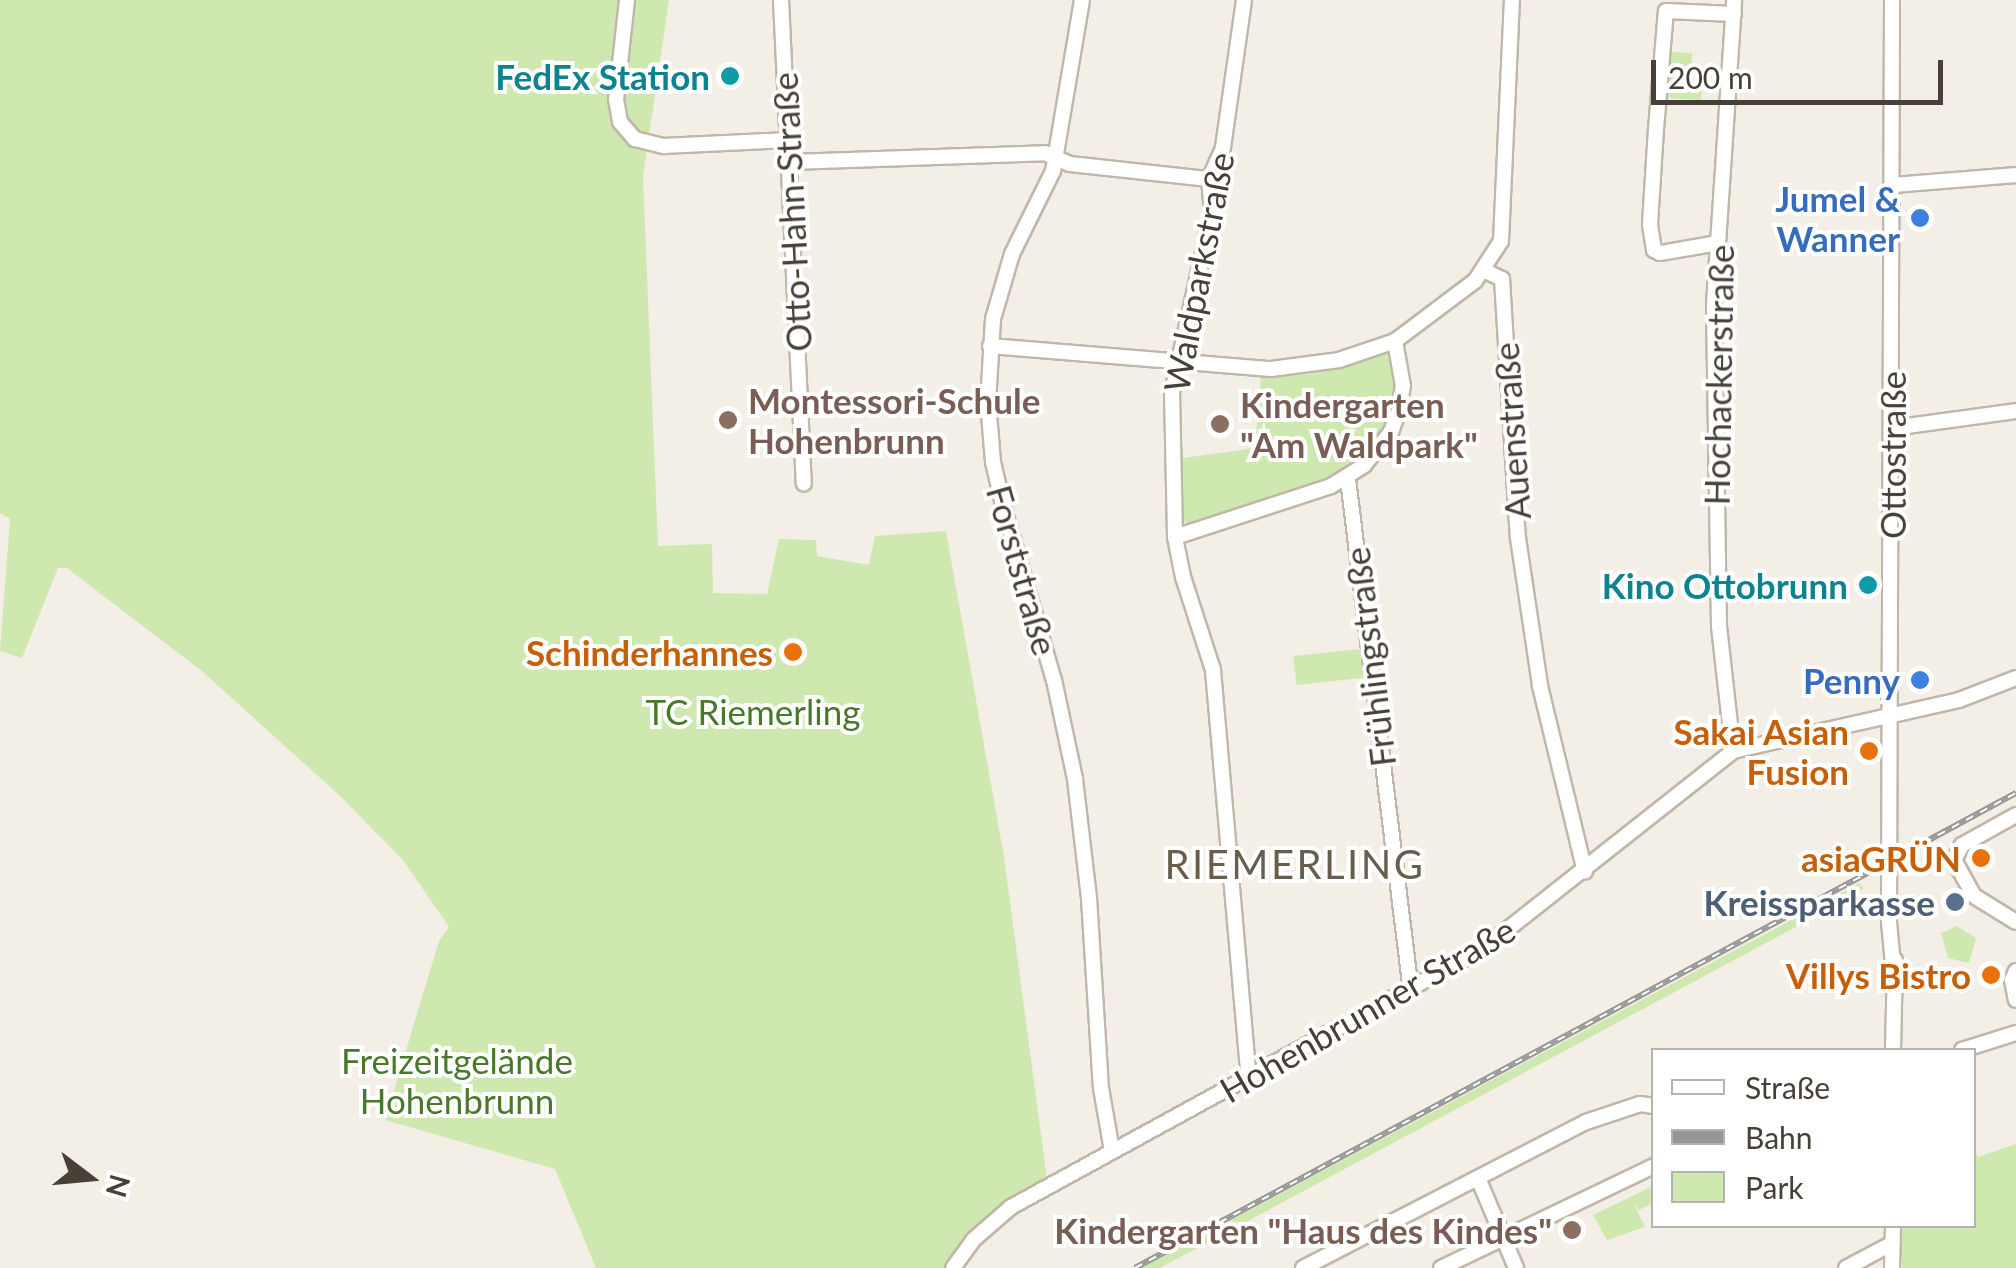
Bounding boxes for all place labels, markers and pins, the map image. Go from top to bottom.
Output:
place label: FedEx Station [495,55,710,97]
marker: FedEx Station [719,65,741,87]
place label: Jumel & Wanner [1775,177,1900,259]
marker: Jumel & Wanner [1909,207,1931,229]
place label: Montessori-Schule Hohenbrunn [748,379,1040,461]
place label: Kindergarten "Am Waldpark" [1240,383,1478,465]
marker: Montessori-Schule Hohenbrunn [717,409,739,431]
marker: Kindergarten "Am Waldpark" [1209,413,1231,435]
place label: Kino Ottobrunn [1602,564,1848,606]
marker: Kino Ottobrunn [1857,574,1879,596]
place label: Schinderhannes [526,631,773,673]
marker: Schinderhannes [782,641,804,663]
place label: Penny [1803,659,1900,701]
marker: Penny [1909,669,1931,691]
place label: Sakai Asian Fusion [1672,710,1849,792]
marker: Sakai Asian Fusion [1858,740,1880,762]
place label: asiaGRÜN [1801,837,1961,879]
marker: asiaGRÜN [1970,847,1992,869]
place label: Kreissparkasse [1703,881,1935,923]
marker: Kreissparkasse [1944,891,1966,913]
place label: Villys Bistro [1786,954,1971,996]
marker: Villys Bistro [1980,964,2002,986]
place label: Kindergarten "Haus des Kindes" [1054,1209,1552,1251]
marker: Kindergarten "Haus des Kindes" [1561,1219,1583,1241]

